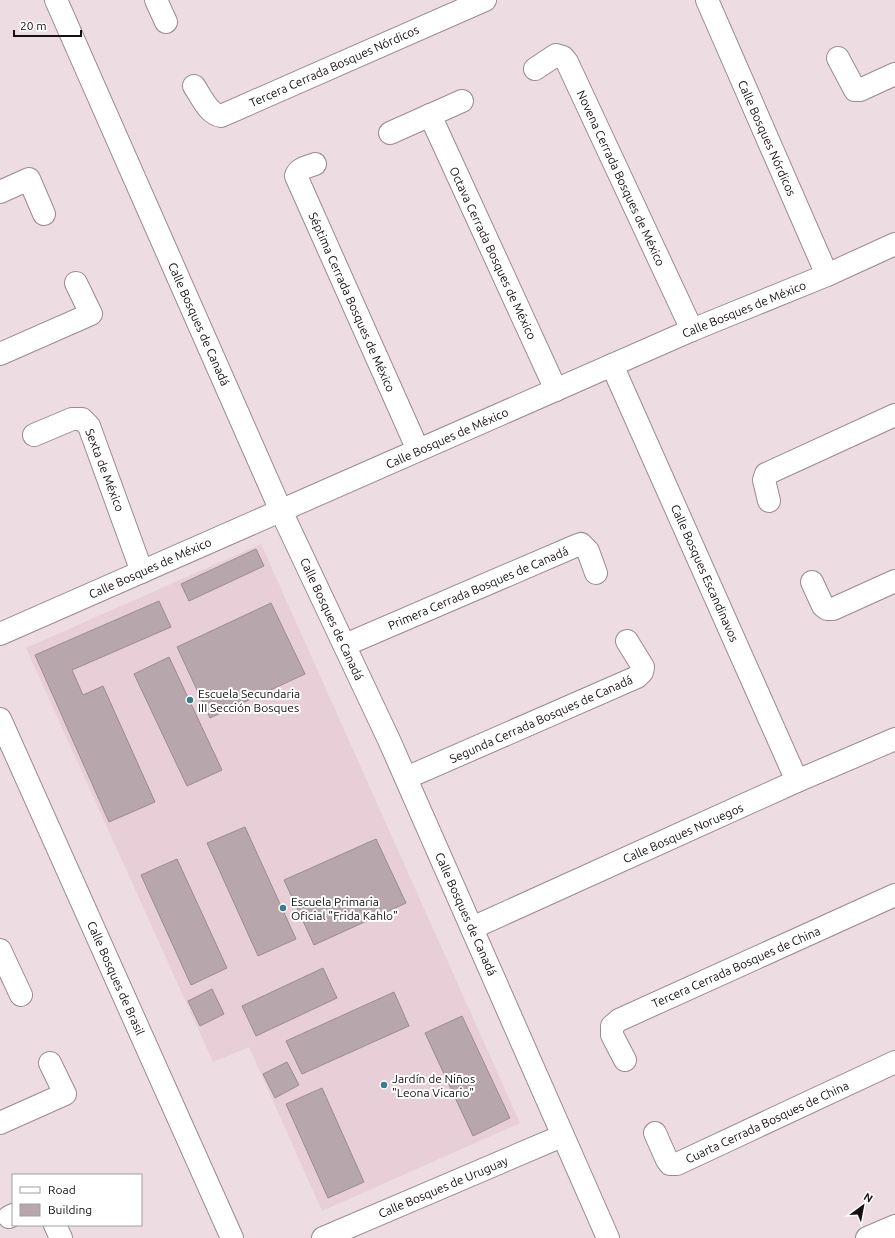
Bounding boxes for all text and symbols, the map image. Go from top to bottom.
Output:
scale bar [14,12,81,38]
text: 20 m [20,19,47,32]
street label: Tercera Cerrada Bosques Nórdicos [247,23,421,109]
street label: Calle Bosques Nórdicos [736,78,798,198]
street label: Novena Cerrada Bosques de México [574,88,668,268]
street label: Octava Cerrada Bosques de México [447,165,539,341]
street label: Séptima Cerrada Bosques de México [306,210,398,394]
street label: Calle Bosques de Canadá [166,260,232,388]
street label: Calle Bosques de México [680,278,808,340]
street label: Calle Bosques de México [384,405,510,471]
street label: Sexta de México [83,427,127,513]
street label: Calle Bosques Escandinavos [669,502,741,644]
street label: Calle Bosques de México [87,535,213,601]
street label: Primera Cerrada Bosques de Canadá [386,544,570,632]
street label: Calle Bosques de Canadá [298,556,366,682]
street label: Segunda Cerrada Bosques de Canadá [447,673,635,765]
place label: Escuela Secundaria III Sección Bosques [198,687,300,714]
marker: Escuela Secundaria III Sección Bosques [185,695,195,705]
street label: Calle Bosques Noruegos [621,801,745,865]
street label: Calle Bosques de Canadá [433,850,499,978]
place label: Escuela Primaria Oficial "Frida Kahlo" [291,895,398,922]
marker: Escuela Primaria Oficial "Frida Kahlo" [278,903,288,913]
street label: Calle Bosques de Brasil [85,919,147,1037]
street label: Tercera Cerrada Bosques de China [650,924,822,1010]
place label: Jardín de Niños "Leona Vicario" [392,1072,475,1099]
street label: Cuarta Cerrada Bosques de China [683,1078,851,1166]
marker: Jardín de Niños "Leona Vicario" [379,1080,389,1090]
street label: Calle Bosques de Uruguay [376,1154,510,1220]
legend [12,1174,142,1226]
text: Road [48,1183,76,1196]
north arrow [843,1186,883,1226]
text: N [862,1190,875,1205]
text: Building [48,1203,92,1216]

